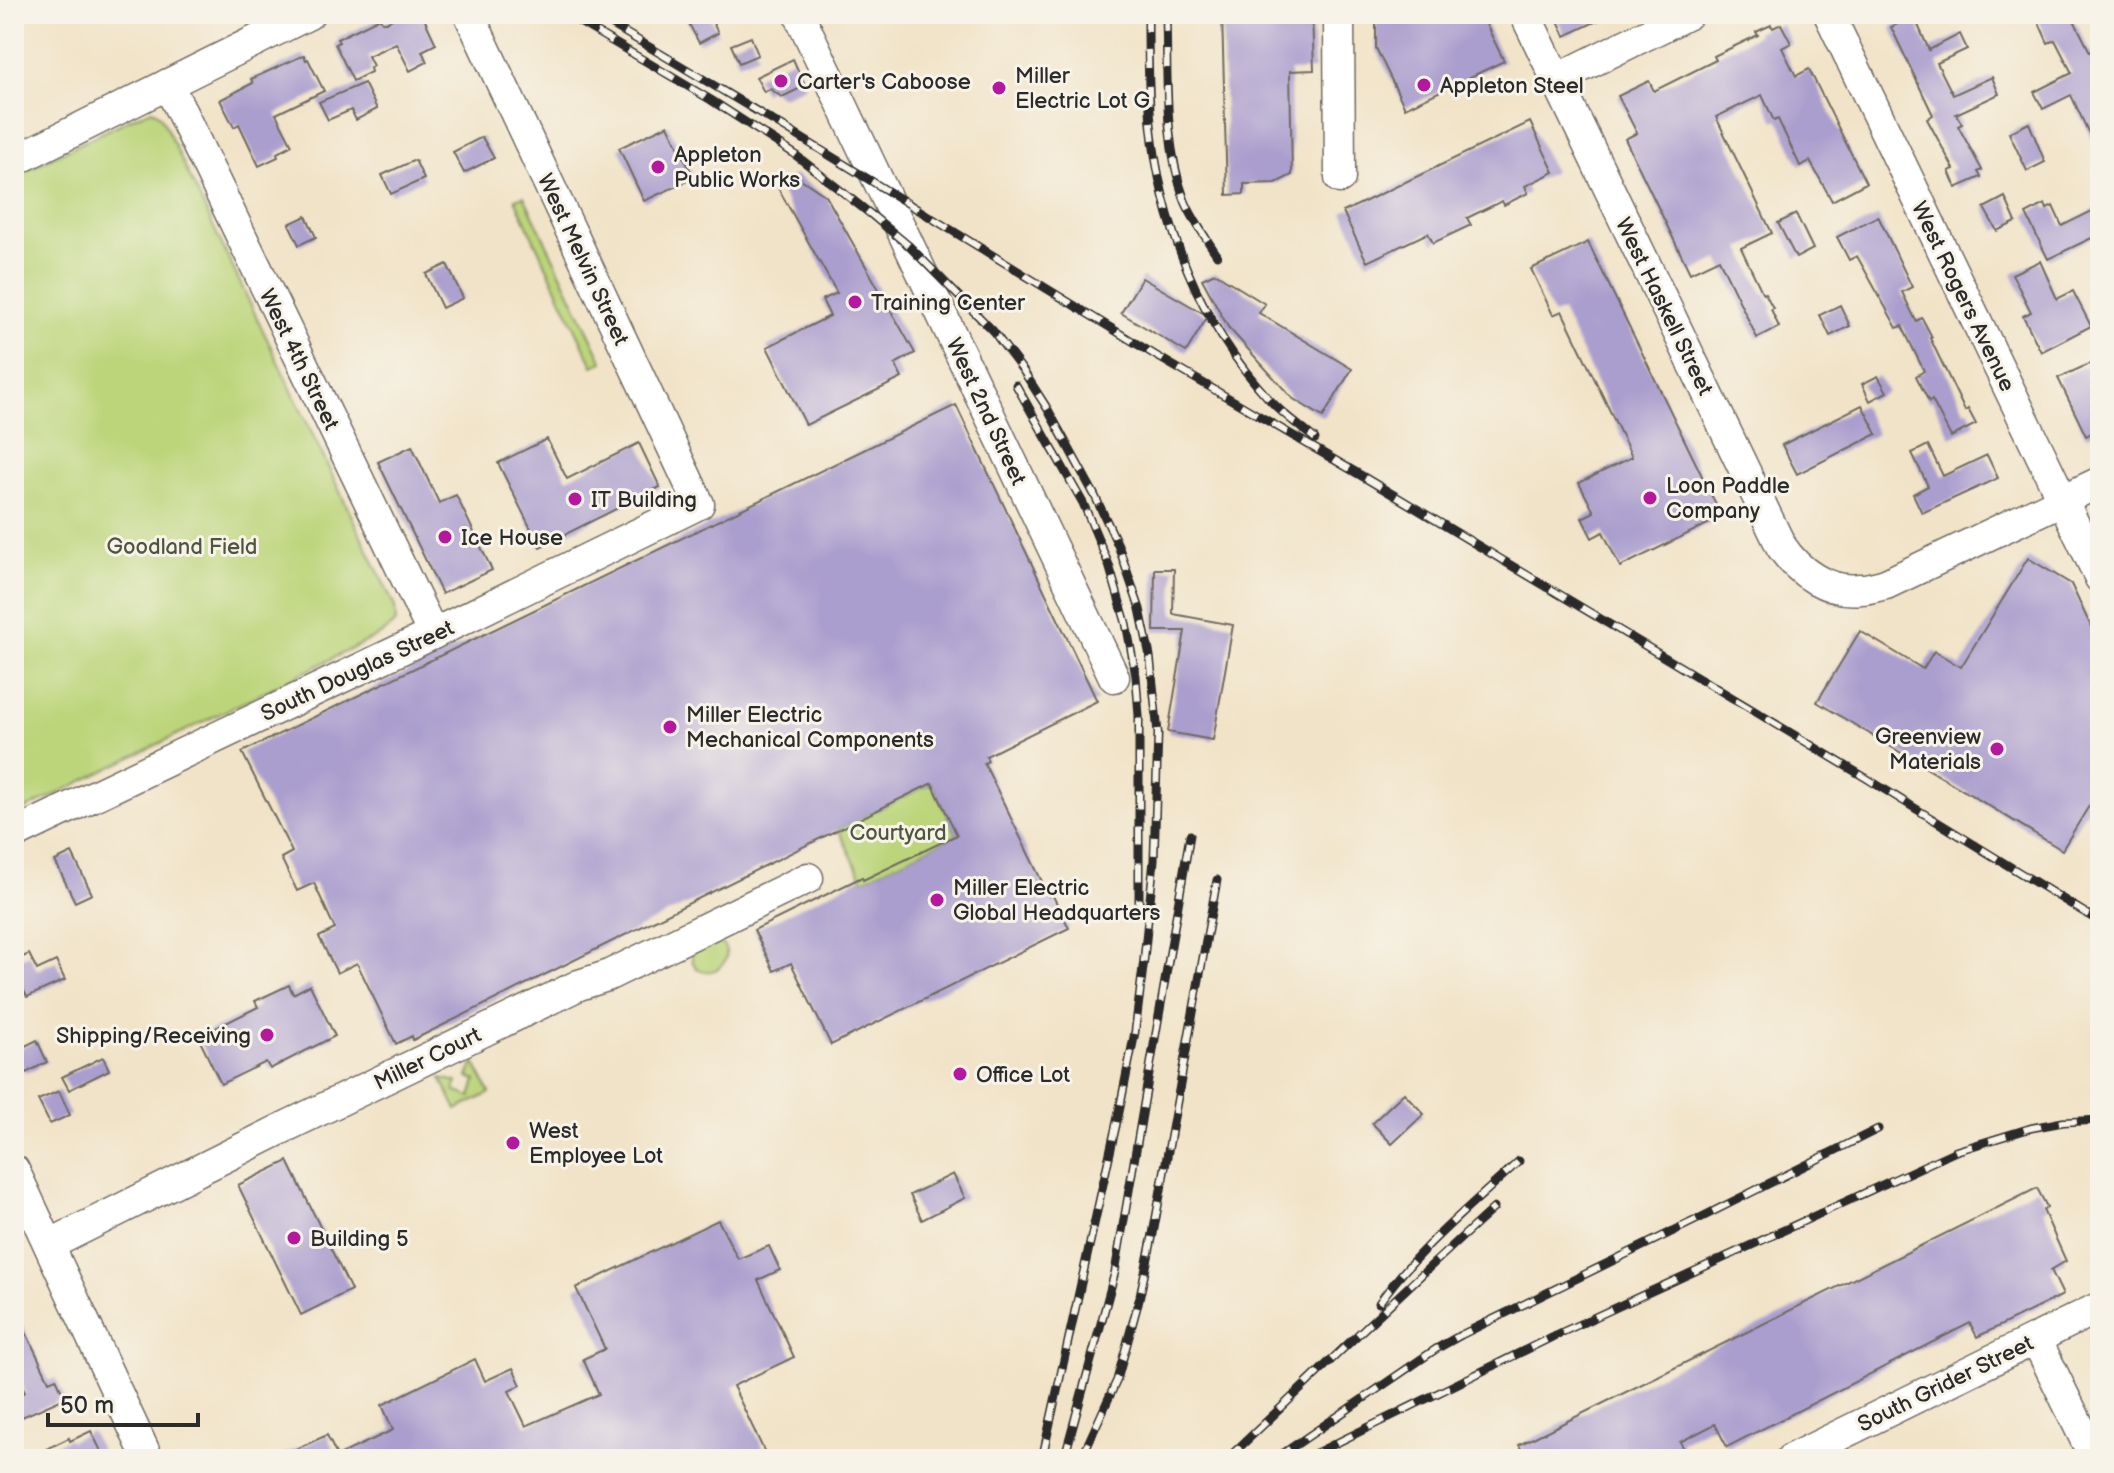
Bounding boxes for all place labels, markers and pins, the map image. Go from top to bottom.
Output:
place label: Miller Electric Lot G [1015,63,1150,115]
place label: Carter's Caboose [797,69,971,96]
marker: Carter's Caboose [772,72,790,90]
place label: Appleton Steel [1440,73,1584,100]
marker: Appleton Steel [1415,76,1433,94]
marker: Miller Electric Lot G [990,79,1008,97]
place label: Appleton Public Works [674,142,800,194]
marker: Appleton Public Works [649,158,667,176]
place label: Training Center [871,290,1026,317]
marker: Training Center [846,293,864,311]
place label: Loon Paddle Company [1666,473,1790,525]
place label: IT Building [591,487,697,514]
marker: Loon Paddle Company [1641,489,1659,507]
marker: IT Building [566,490,584,508]
place label: Ice House [461,525,563,552]
marker: Ice House [436,528,454,546]
place label: Miller Electric Mechanical Components [686,702,934,754]
marker: Miller Electric Mechanical Components [661,718,679,736]
place label: Greenview Materials [1875,724,1981,776]
marker: Greenview Materials [1988,740,2006,758]
place label: Miller Electric Global Headquarters [953,875,1160,927]
marker: Miller Electric Global Headquarters [928,891,946,909]
place label: Shipping/Receiving [56,1023,251,1050]
marker: Shipping/Receiving [258,1026,276,1044]
place label: Office Lot [976,1062,1070,1089]
marker: Office Lot [951,1065,969,1083]
place label: West Employee Lot [529,1118,663,1170]
marker: West Employee Lot [504,1134,522,1152]
place label: Building 5 [310,1226,409,1253]
marker: Building 5 [285,1229,303,1247]

